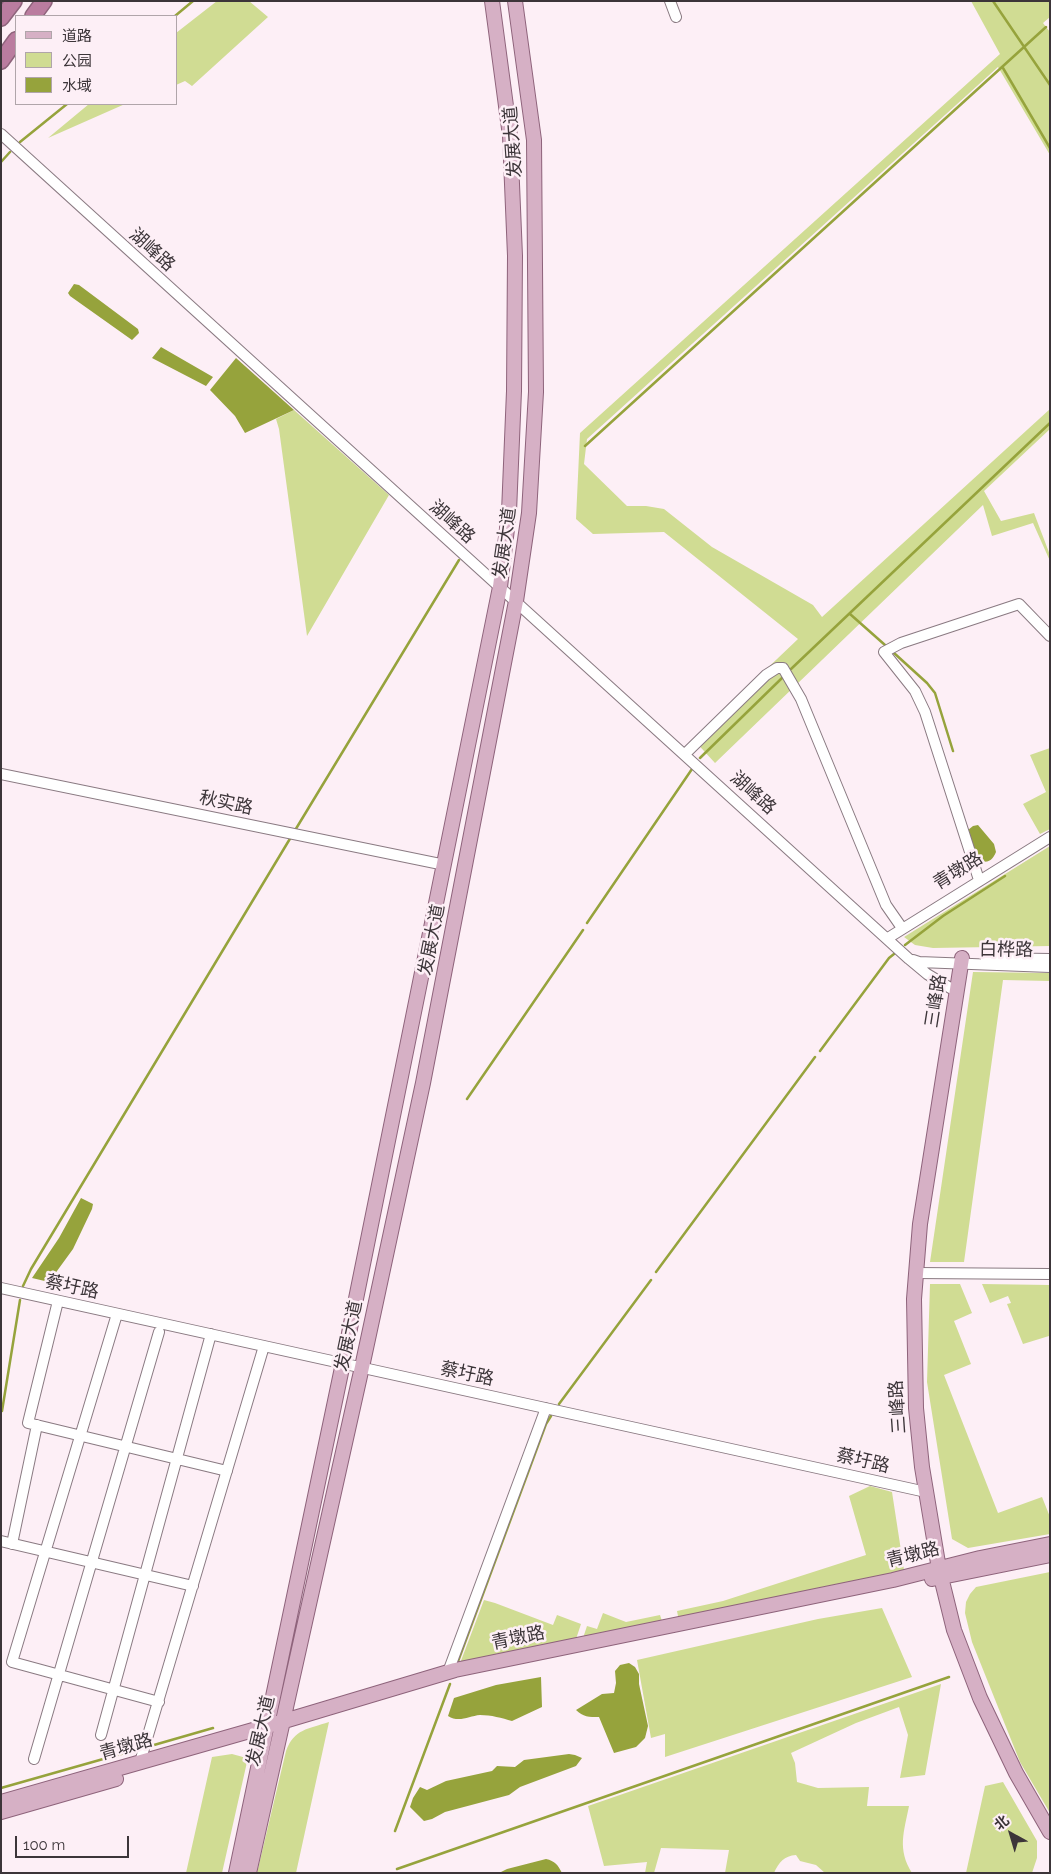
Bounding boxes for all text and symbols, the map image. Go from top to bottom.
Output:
legend [15,15,178,105]
text: 道路 [62,27,92,45]
text: 公园 [62,52,92,70]
text: 水域 [62,77,92,95]
street label: 发展大道 [500,105,526,179]
street label: 湖峰路 [125,224,179,276]
street label: 湖峰路 [425,496,479,548]
street label: 发展大道 [489,506,521,580]
street label: 湖峰路 [726,767,780,819]
street label: 秋实路 [197,787,255,819]
street label: 青墩路 [929,848,987,894]
street label: 发展大道 [415,903,449,977]
street label: 白桦路 [979,939,1033,961]
street label: 三峰路 [921,973,951,1029]
street label: 蔡圩路 [43,1271,101,1303]
street label: 发展大道 [331,1299,367,1373]
street label: 蔡圩路 [438,1358,496,1390]
street label: 三峰路 [885,1379,911,1435]
street label: 蔡圩路 [834,1444,892,1478]
street label: 青墩路 [884,1538,942,1572]
street label: 青墩路 [489,1622,547,1654]
street label: 发展大道 [242,1693,280,1769]
street label: 青墩路 [97,1729,155,1765]
north arrow [986,1809,1036,1859]
text: 北 [991,1812,1012,1833]
scale bar [18,1826,131,1858]
text: 100 m [23,1836,65,1854]

